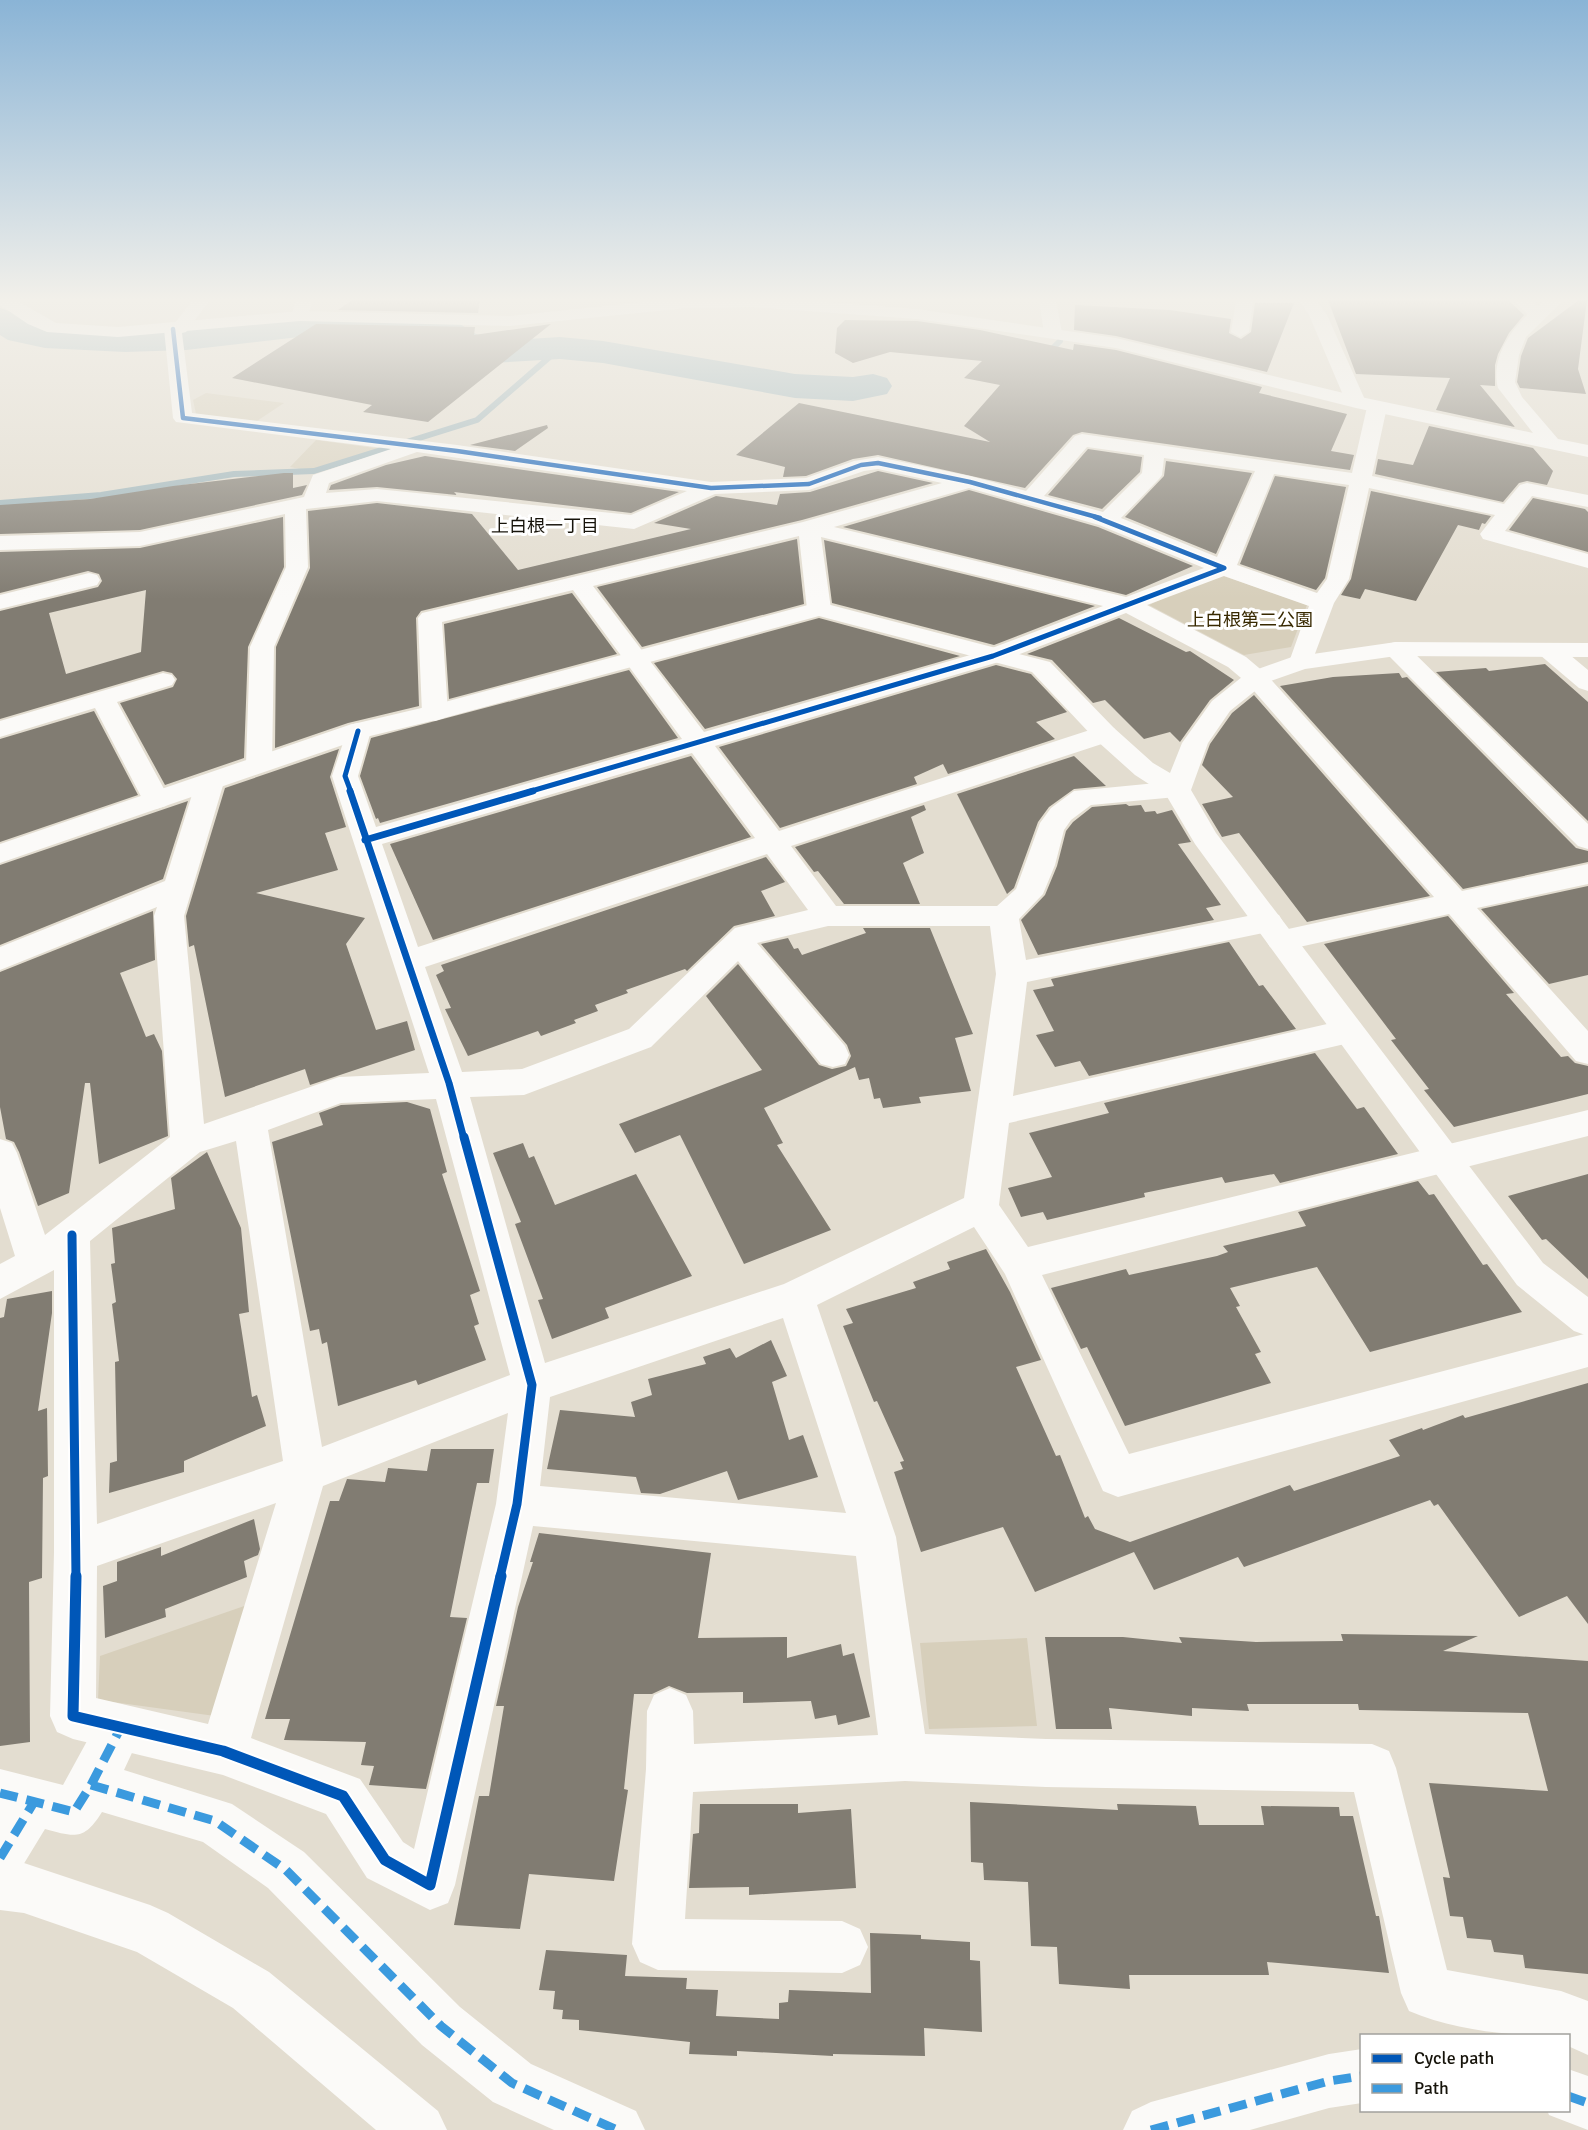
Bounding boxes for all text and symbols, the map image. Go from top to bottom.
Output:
district label: 上白根一丁目 [491,515,599,537]
park label: 上白根第二公園 [1187,609,1313,631]
legend [1360,2034,1570,2112]
text: Cycle path [1414,2047,1494,2069]
text: Path [1414,2077,1449,2099]

